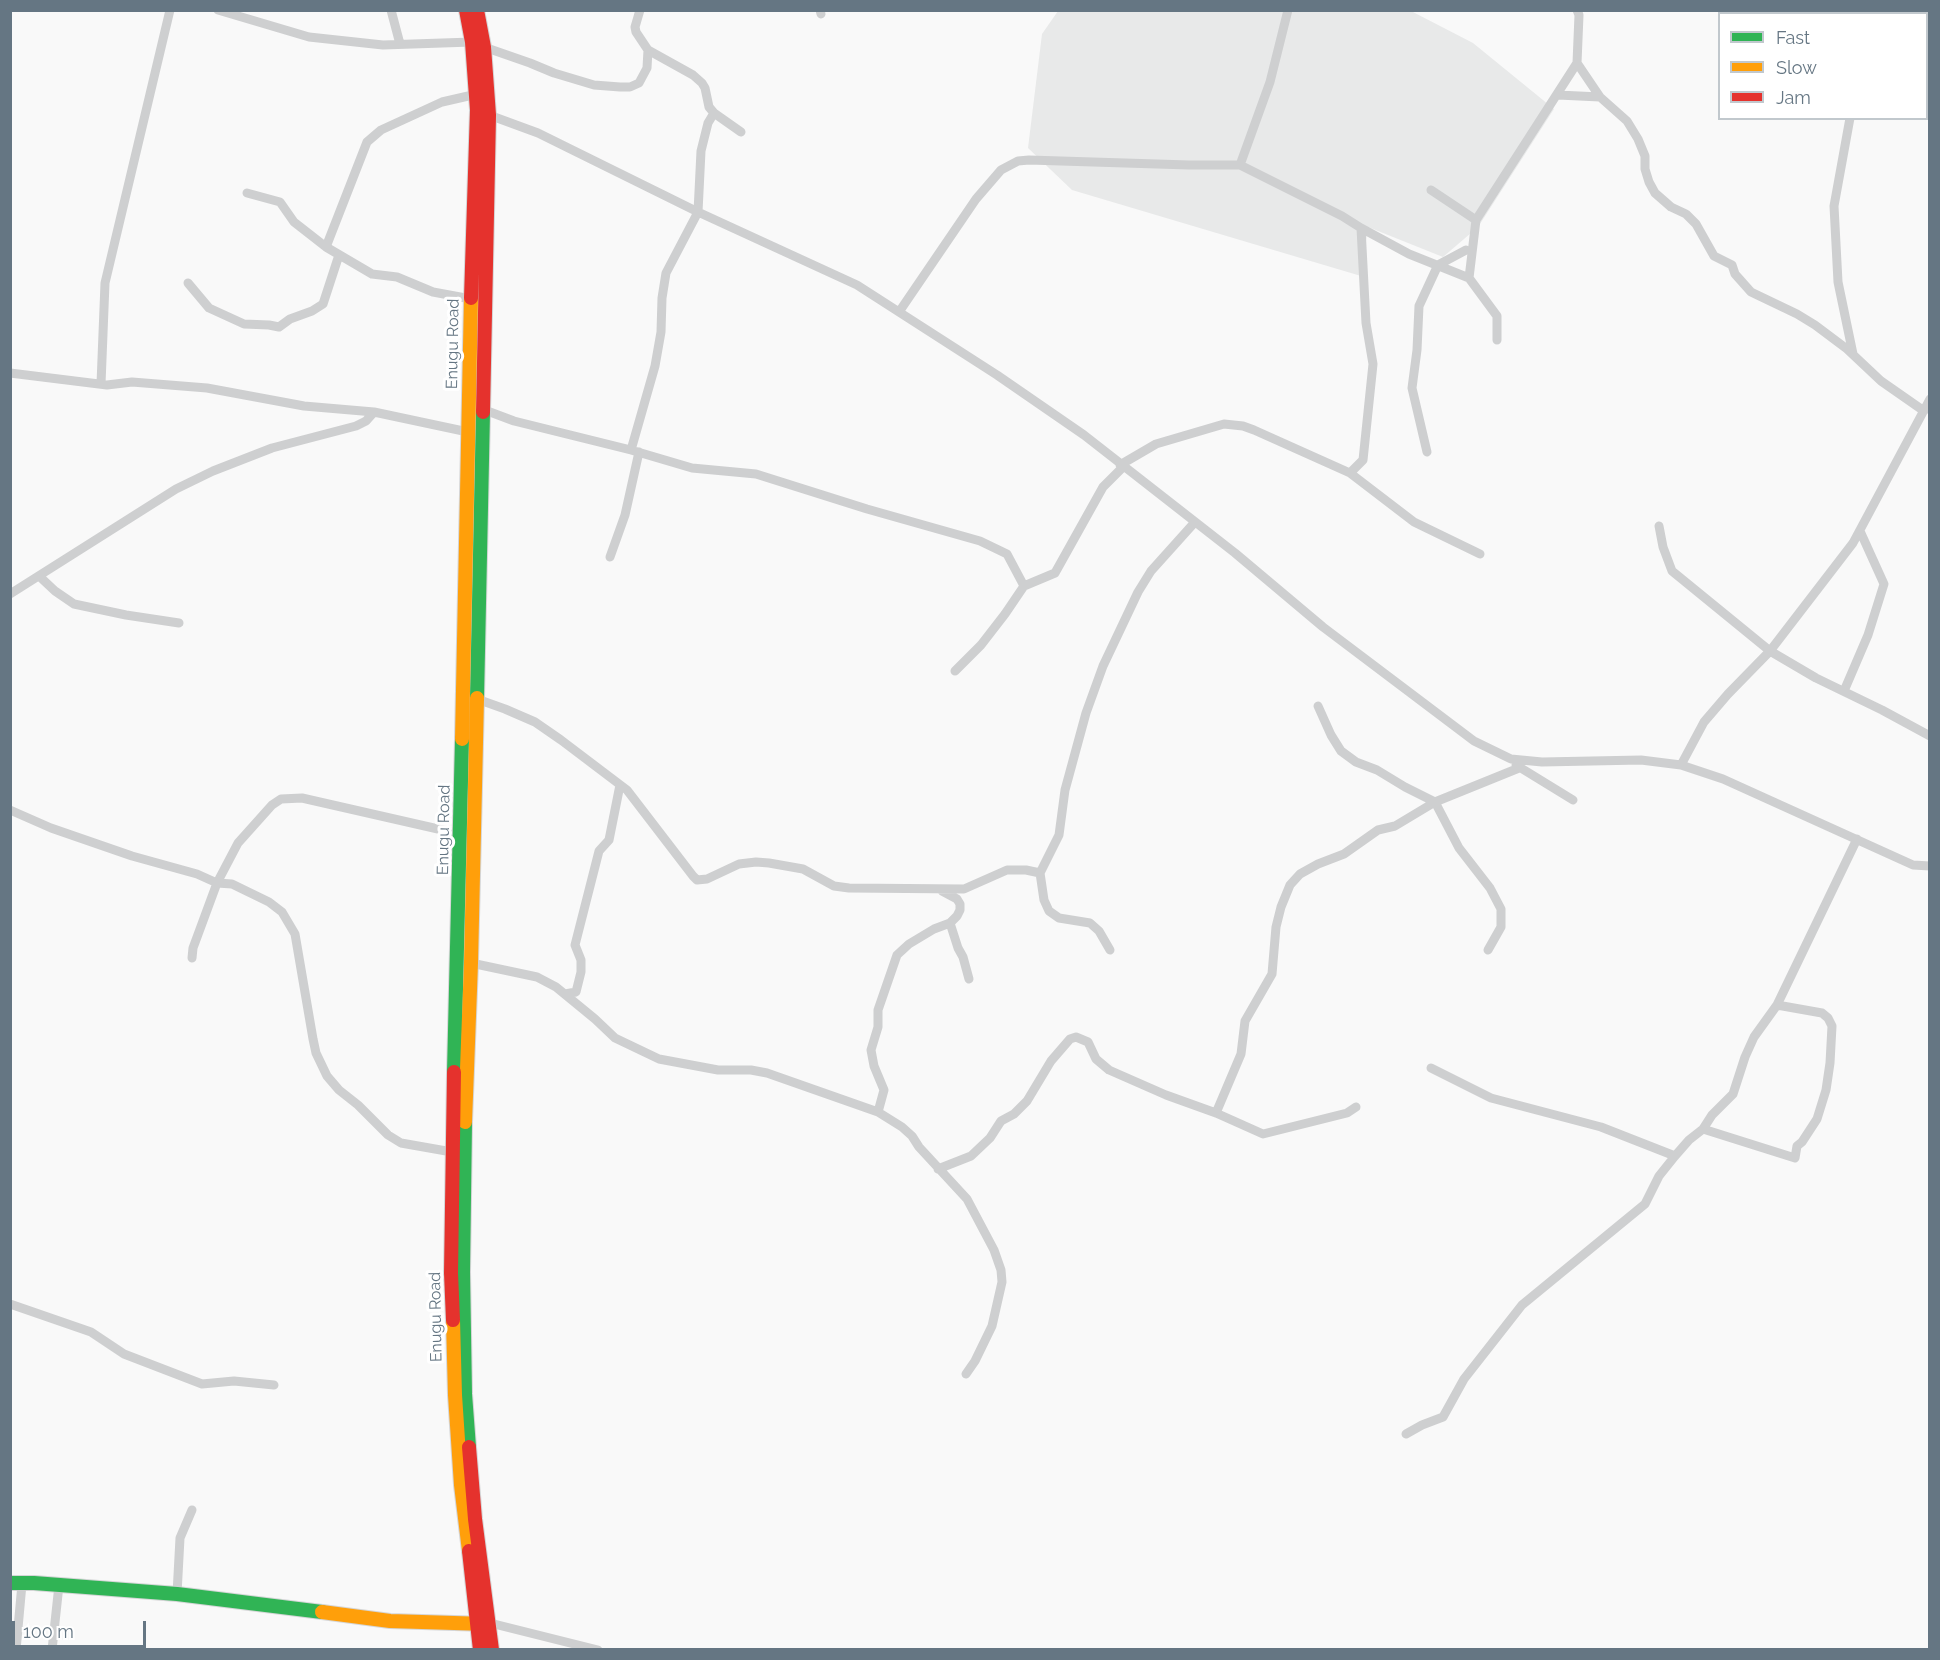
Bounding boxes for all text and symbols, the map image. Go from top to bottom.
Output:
legend [1718,12,1928,120]
text: Fast [1776,27,1810,48]
text: Slow [1776,57,1817,78]
text: Jam [1776,87,1811,108]
street label: Enugu Road [443,299,463,389]
street label: Enugu Road [434,785,454,875]
street label: Enugu Road [426,1272,446,1362]
scale bar [15,1609,148,1647]
text: 100 m [23,1621,74,1642]

